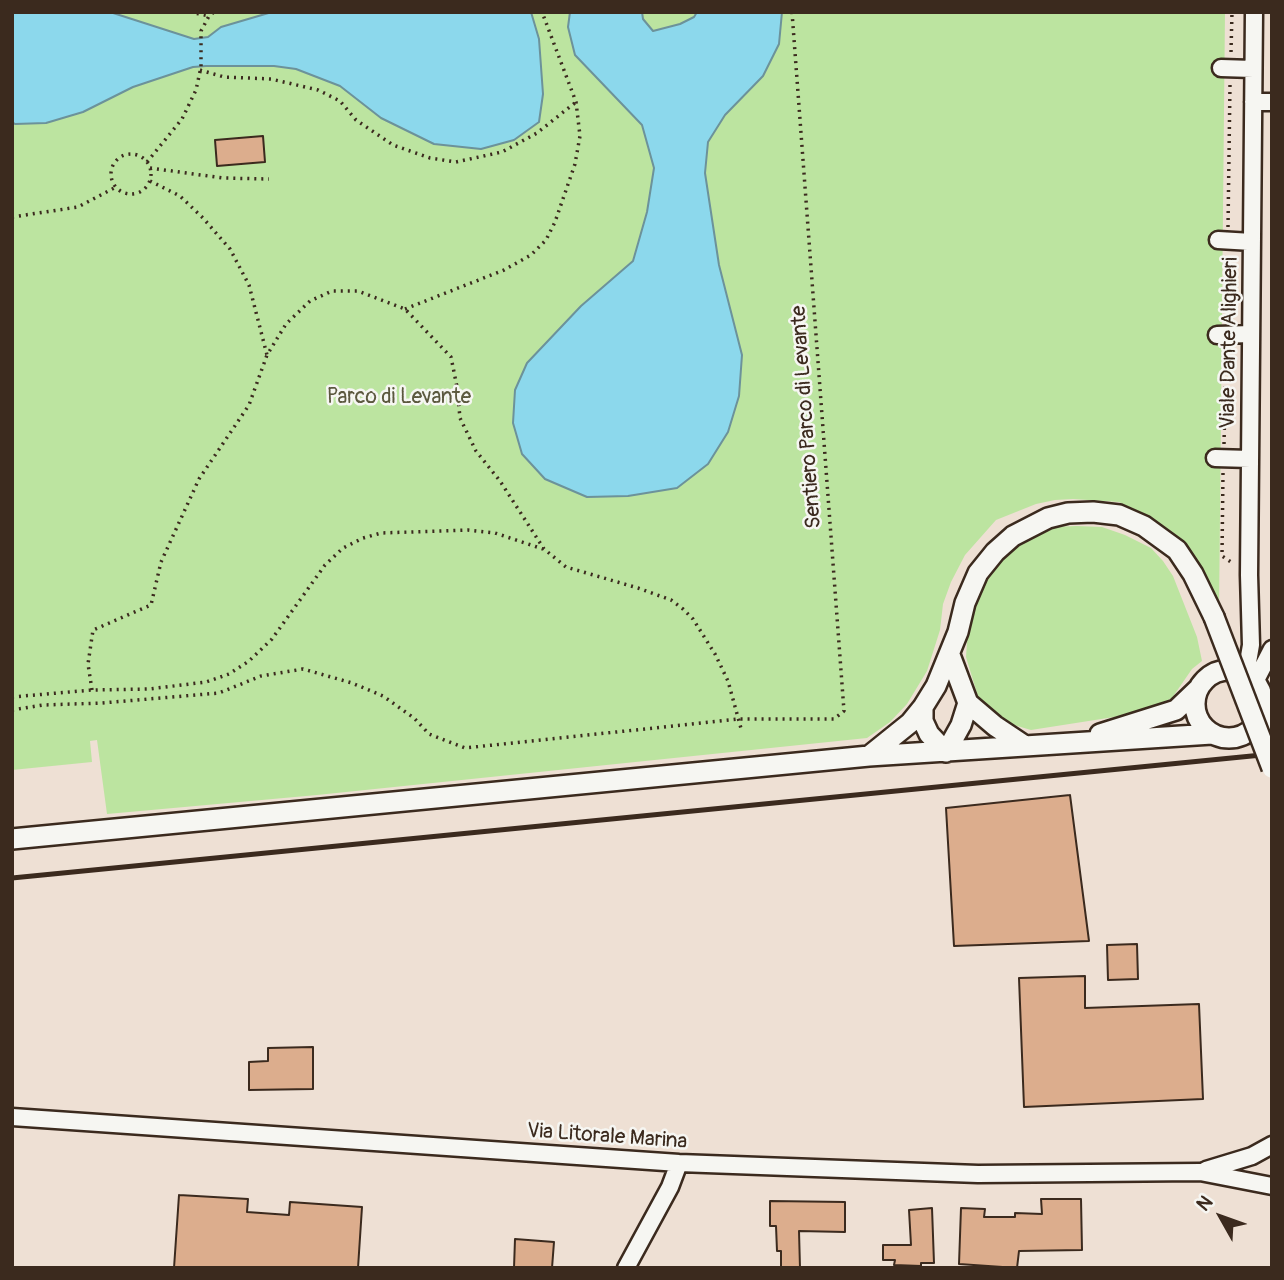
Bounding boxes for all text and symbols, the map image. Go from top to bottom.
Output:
street label: Viale Dante Alighieri [1216,257,1244,429]
street label: Sentiero Parco di Levante [787,305,827,529]
park label: Parco di Levante [327,385,471,411]
street label: Via Litorale Marina [526,1119,688,1155]
north arrow [1186,1182,1256,1252]
text: N [1192,1191,1218,1216]

